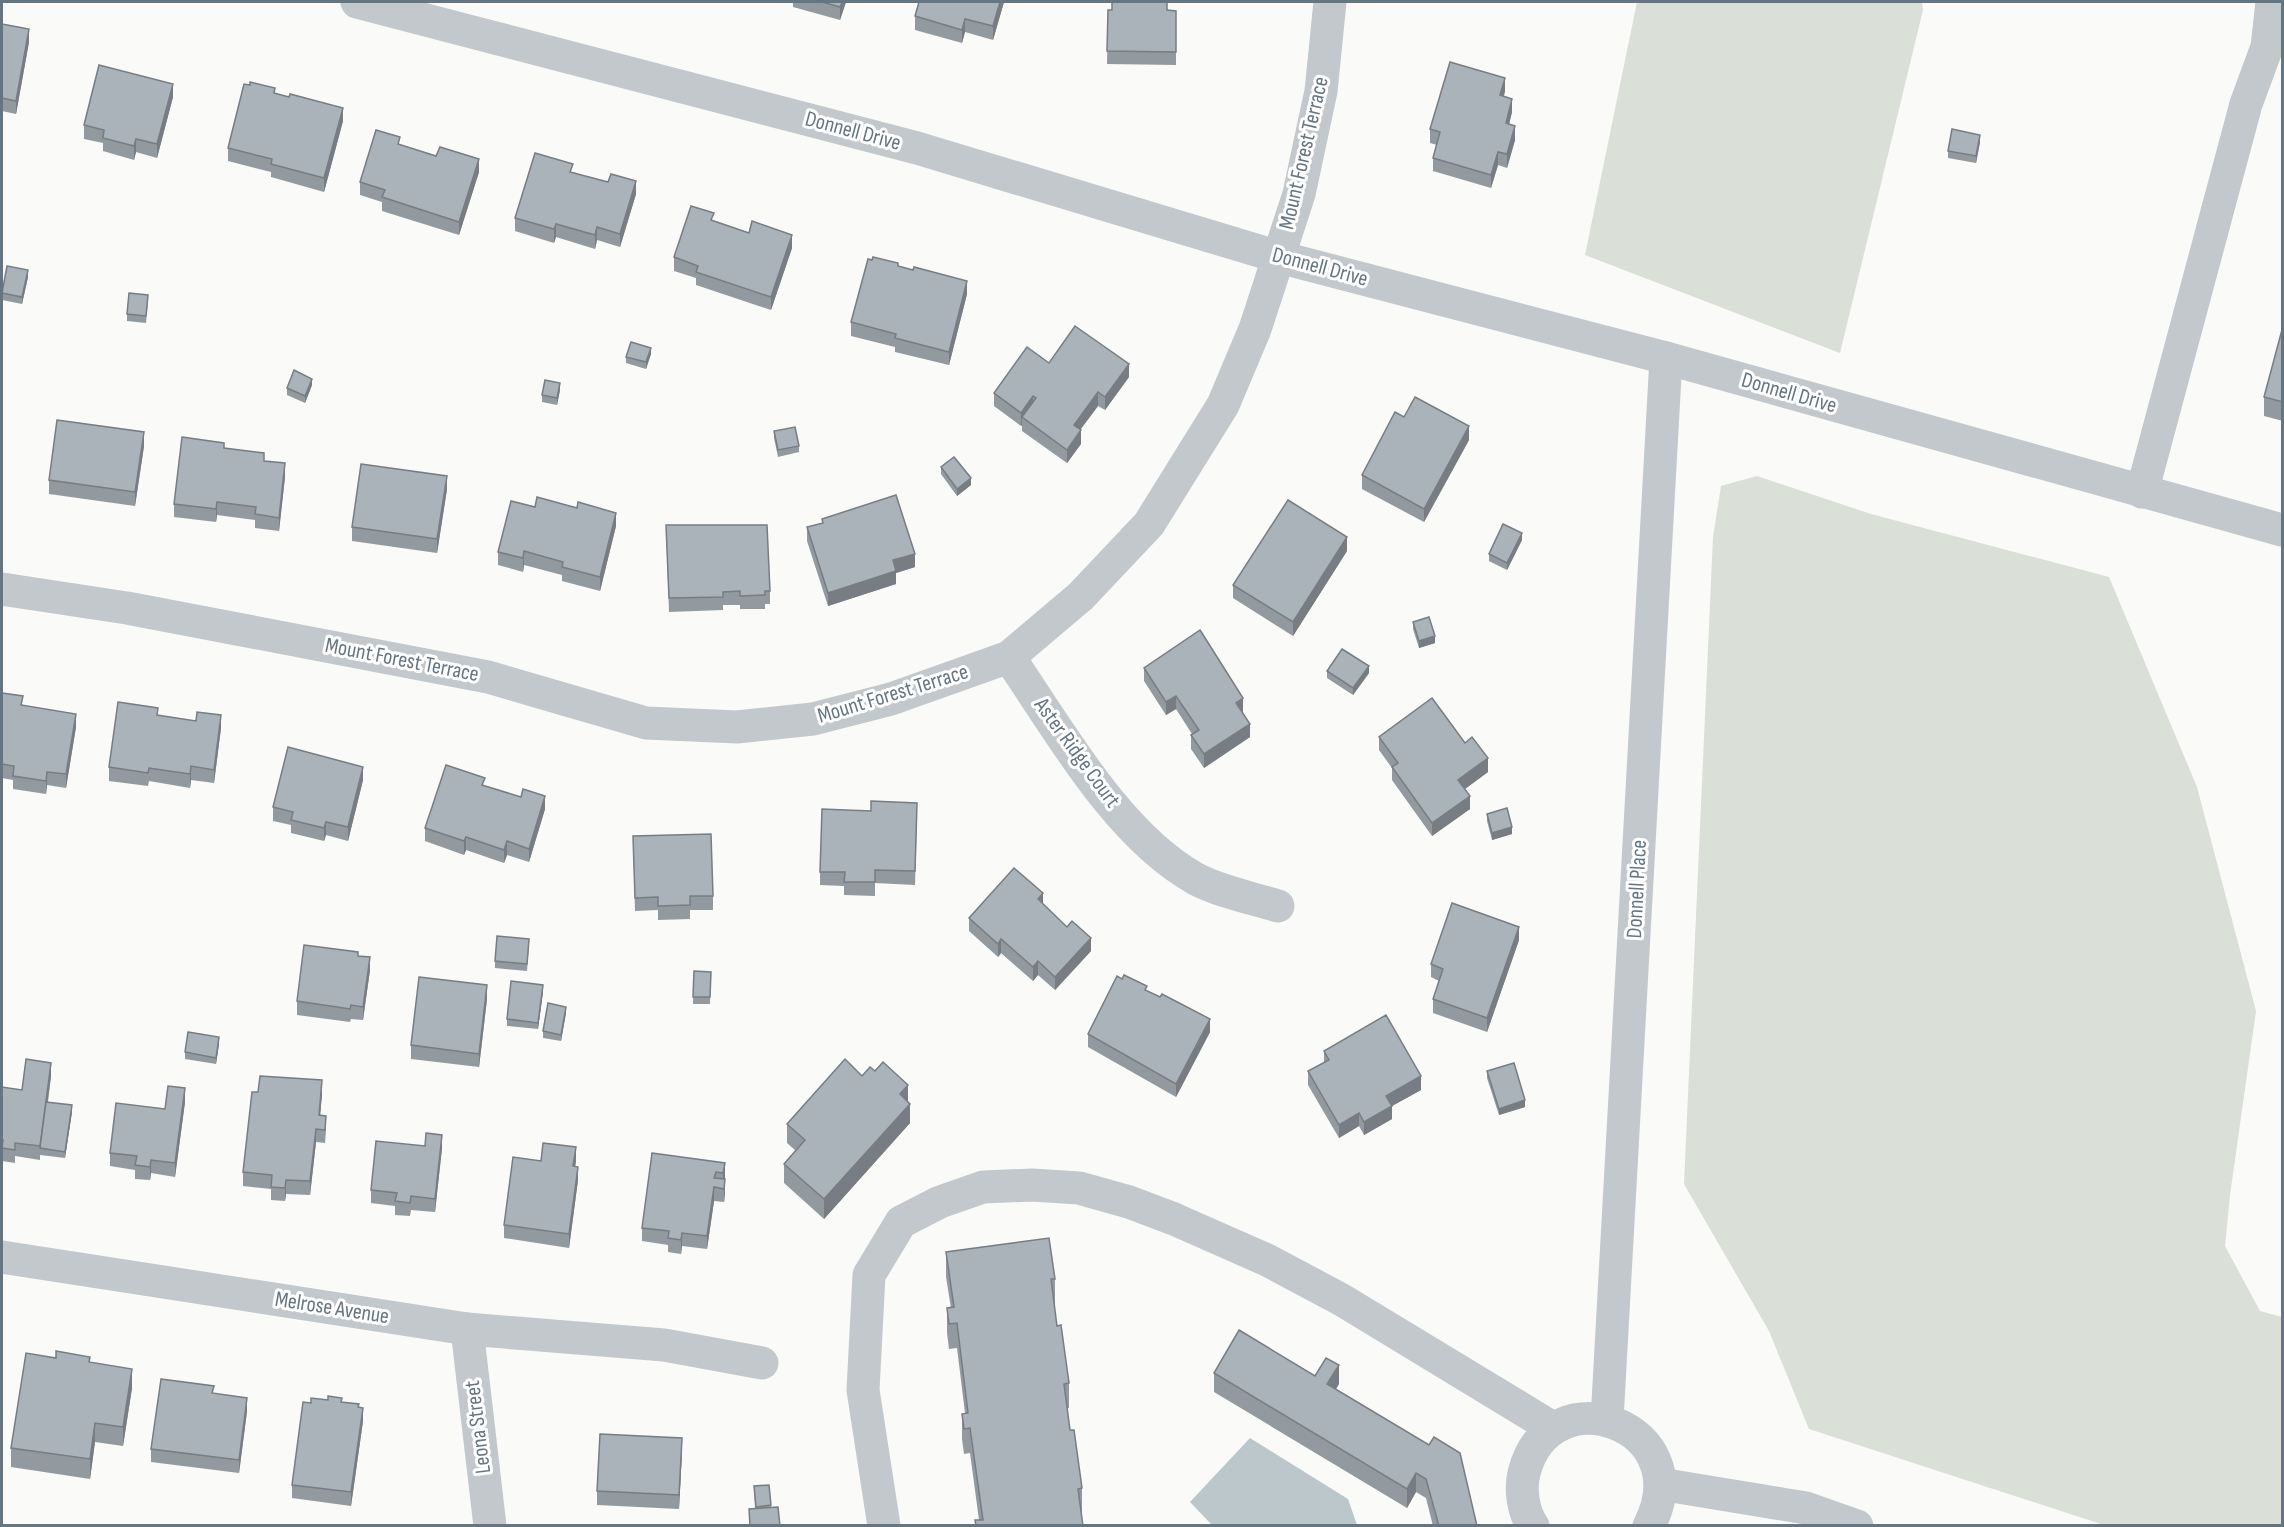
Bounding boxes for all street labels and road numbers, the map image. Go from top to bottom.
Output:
street label: Mount Forest Terrace [1273,74,1335,232]
street label: Donnell Drive [802,105,904,157]
street label: Donnell Drive [1269,241,1371,293]
street label: Donnell Drive [1738,367,1840,419]
street label: Mount Forest Terrace [323,632,481,688]
street label: Mount Forest Terrace [815,658,971,730]
street label: Aster Ridge Court [1028,692,1126,813]
street label: Donnell Place [1621,839,1653,939]
street label: Melrose Avenue [273,1286,391,1330]
street label: Leona Street [459,1379,497,1475]

